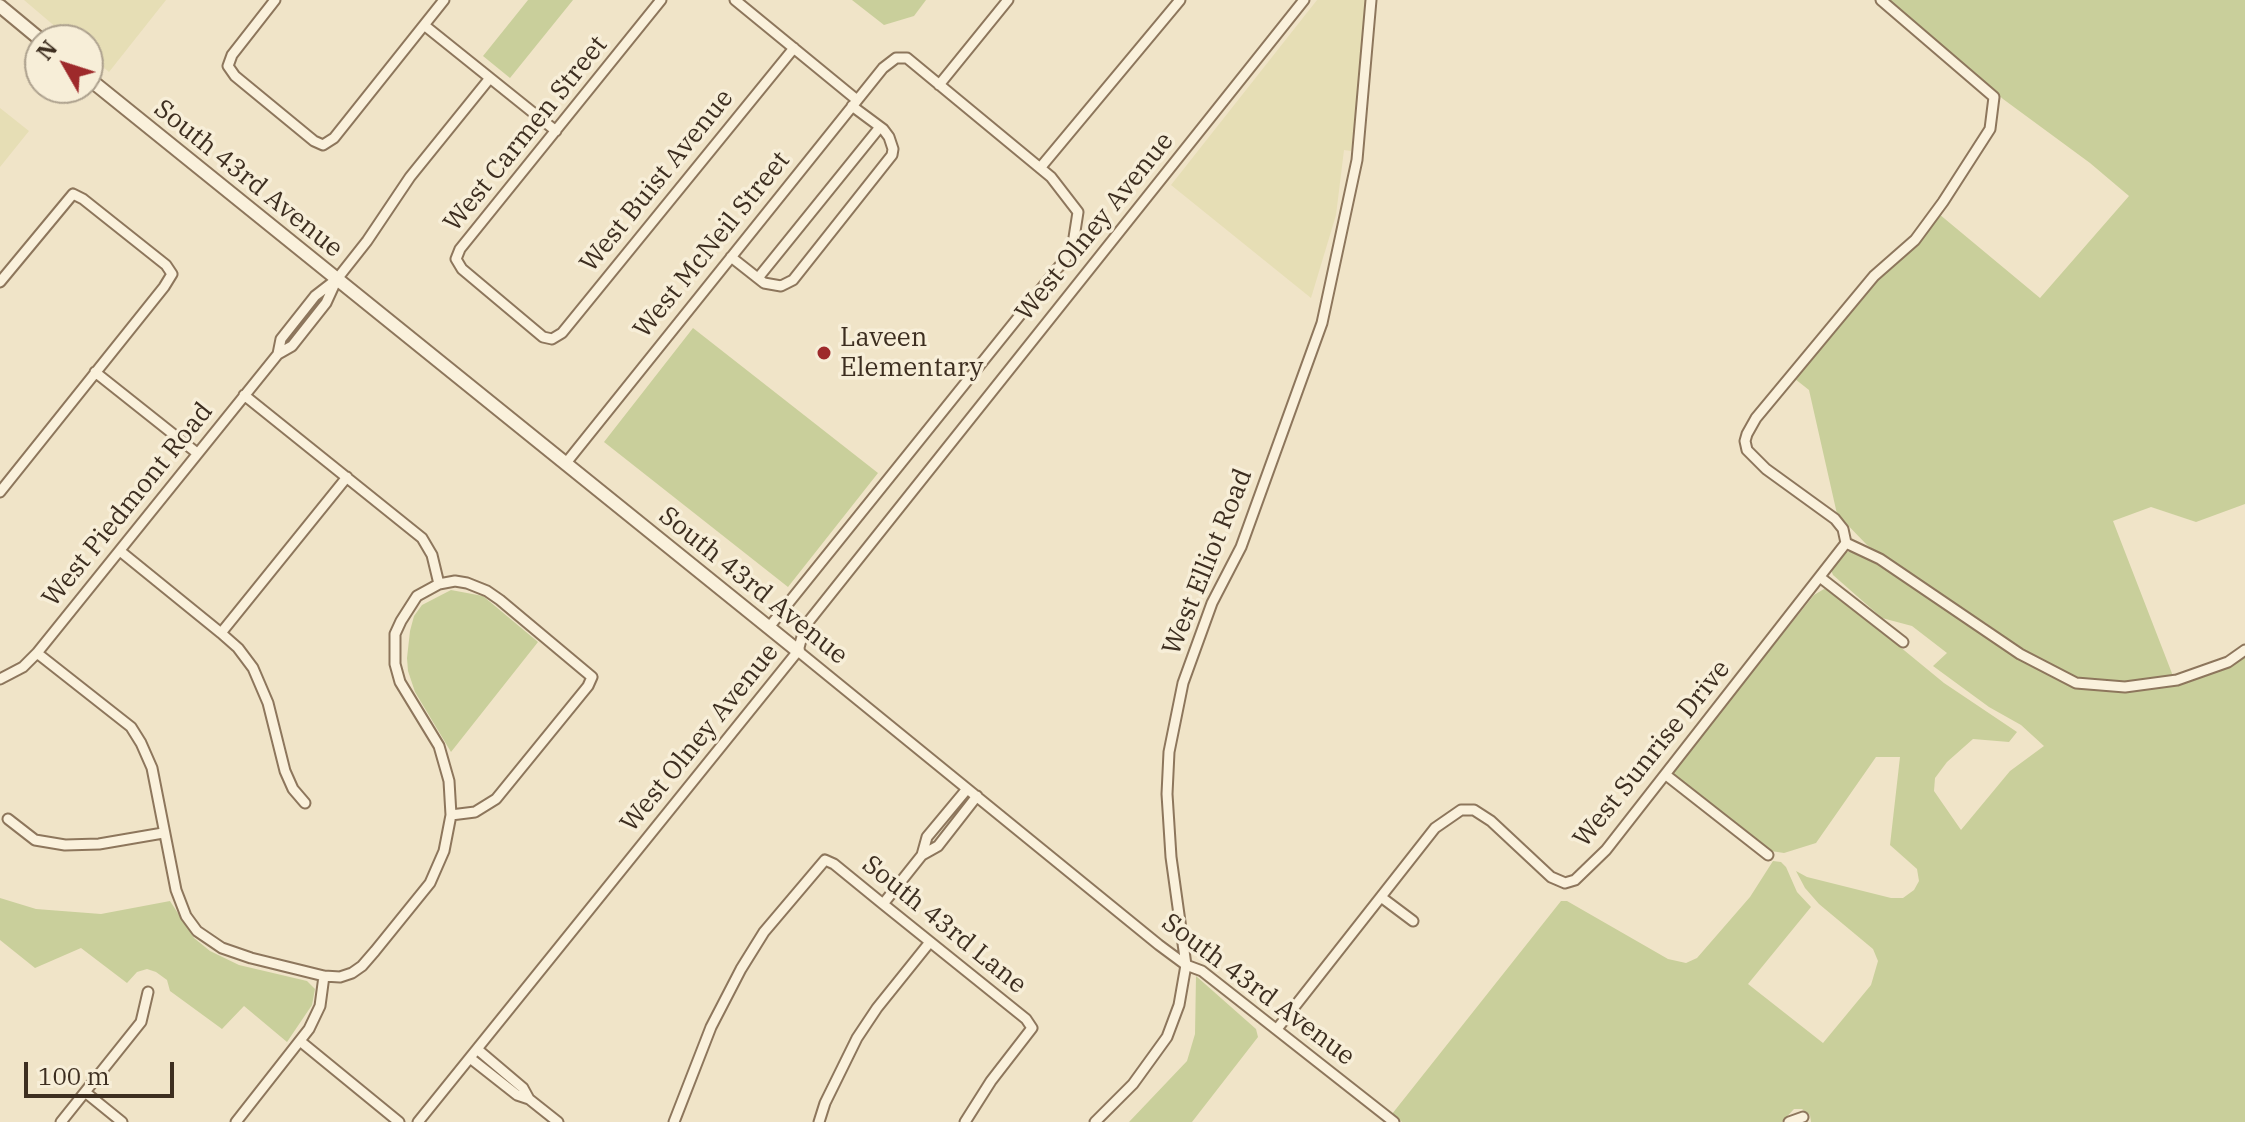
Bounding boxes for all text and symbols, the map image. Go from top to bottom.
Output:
north arrow [24,24,104,104]
street label: West Carmen Street [438,30,614,238]
text: N [30,34,63,66]
street label: West Buist Avenue [574,83,740,279]
street label: South 43rd Avenue [147,93,349,265]
street label: West Olney Avenue [1009,126,1181,328]
street label: West McNeil Street [627,145,797,345]
place label: Laveen Elementary [840,322,983,384]
marker: Laveen Elementary [815,344,833,362]
street label: West Piedmont Road [36,397,220,613]
street label: West Elliot Road [1156,464,1260,660]
street label: South 43rd Avenue [652,500,854,672]
street label: West Olney Avenue [614,637,786,839]
street label: West Sunrise Drive [1567,654,1737,854]
street label: South 43rd Lane [856,849,1032,1001]
street label: South 43rd Avenue [1155,907,1361,1073]
scale bar [28,1046,178,1096]
text: 100 m [38,1060,110,1092]

